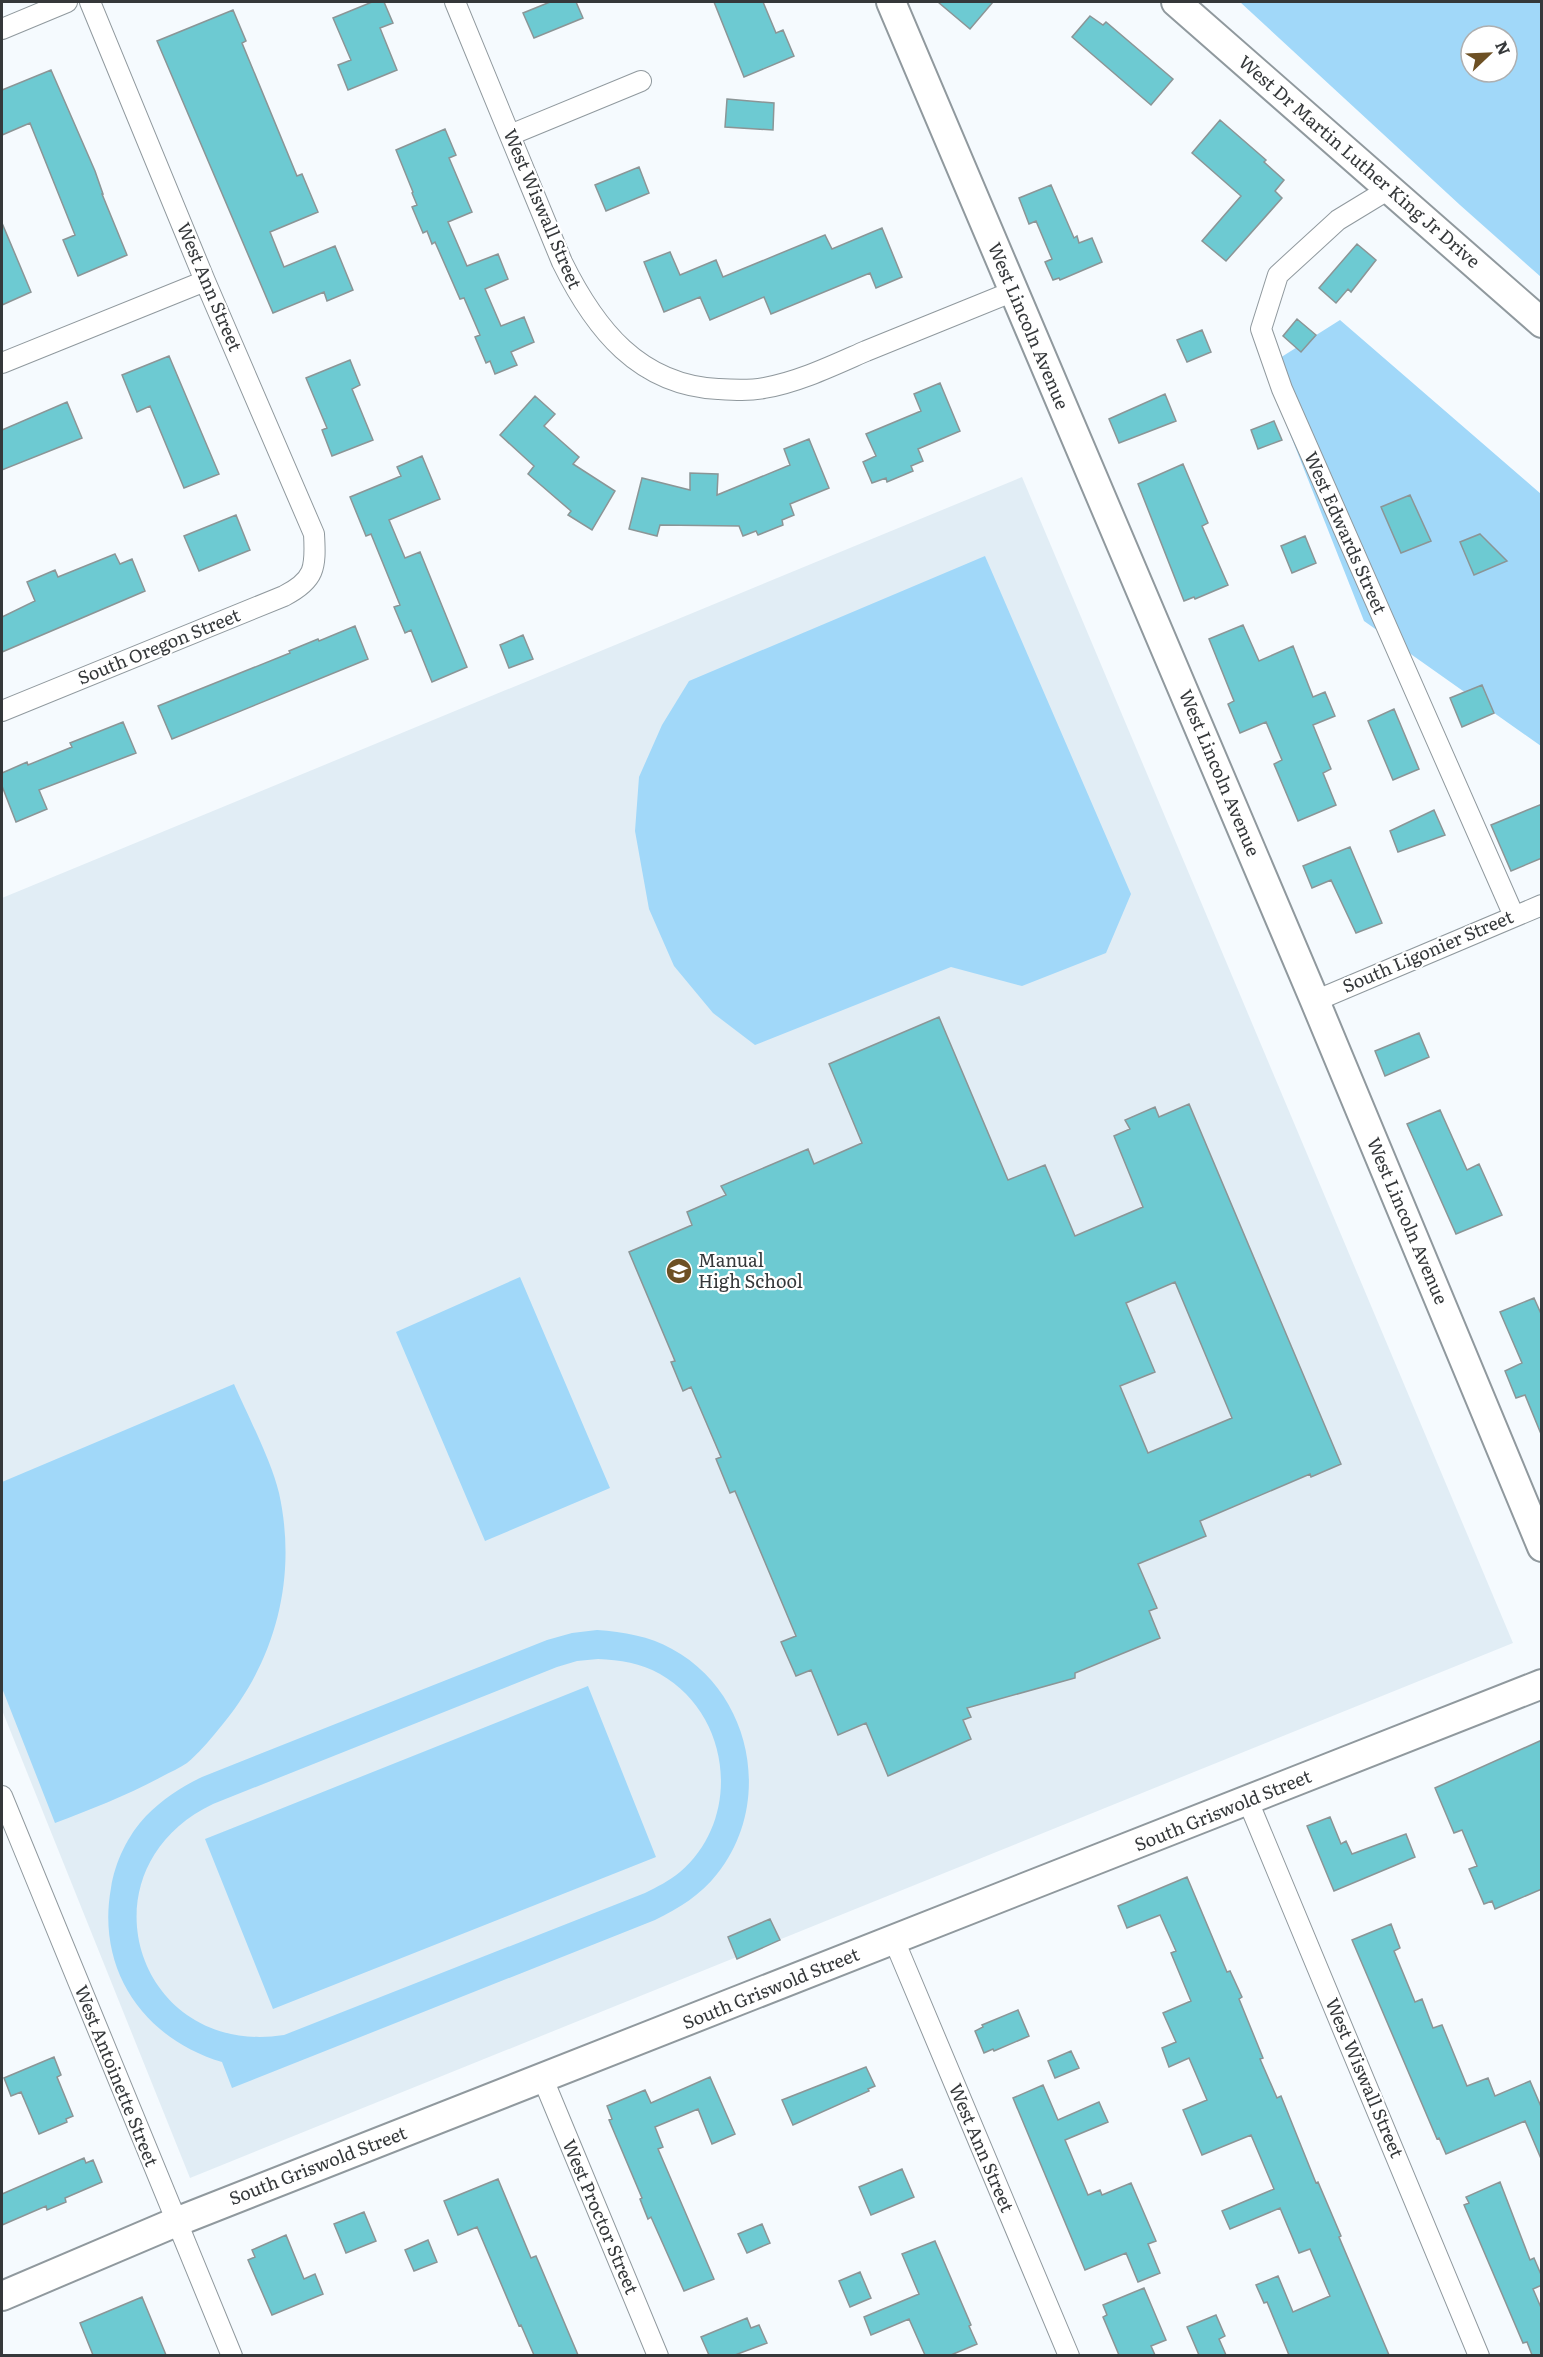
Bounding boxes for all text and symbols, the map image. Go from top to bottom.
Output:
north arrow [1459,24,1519,84]
text: N [1490,37,1517,59]
street label: West Dr Martin Luther King Jr Drive [1233,48,1487,274]
street label: West Wiswall Street [497,124,590,293]
street label: West Ann Street [171,218,250,356]
street label: West Lincoln Avenue [982,238,1077,413]
street label: West Edwards Street [1298,447,1395,619]
street label: South Oregon Street [73,600,245,691]
street label: West Lincoln Avenue [1173,685,1268,860]
street label: South Ligonier Street [1338,902,1518,999]
street label: West Lincoln Avenue [1361,1133,1456,1308]
place label: Manual High School [698,1246,803,1294]
school or university icon: Manual High School [664,1256,694,1286]
street label: South Griswold Street [1130,1762,1316,1857]
street label: South Griswold Street [678,1940,864,2035]
street label: West Antoinette Street [69,1981,166,2171]
street label: West Wiswall Street [1319,1993,1412,2162]
street label: West Ann Street [943,2079,1022,2217]
street label: South Griswold Street [225,2118,411,2211]
street label: West Proctor Street [557,2135,646,2299]

